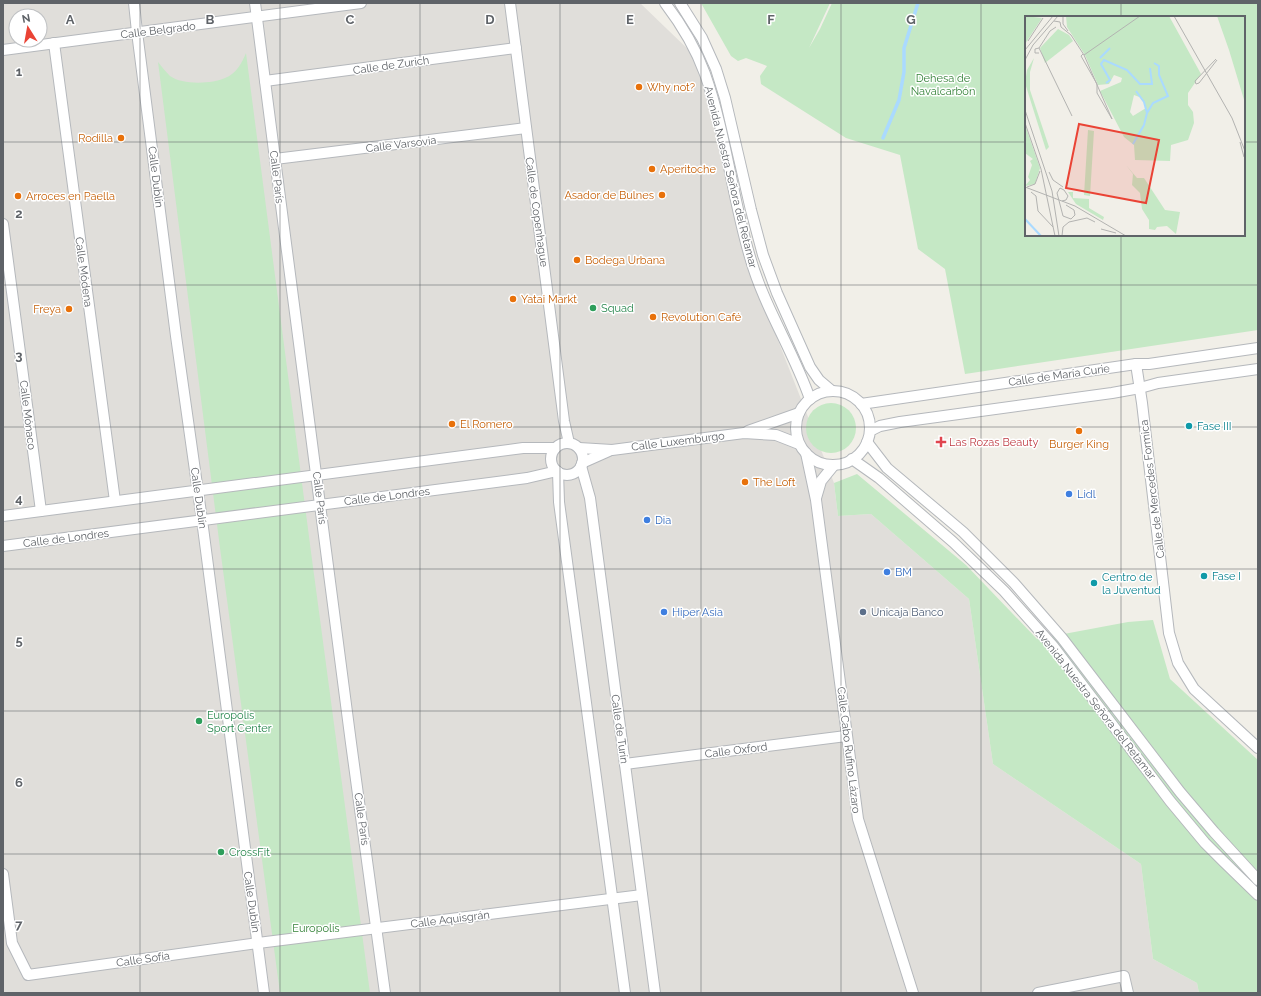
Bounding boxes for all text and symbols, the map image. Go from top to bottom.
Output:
north arrow [8,8,48,48]
text: N [21,11,32,26]
text: A [66,12,75,27]
text: B [206,12,215,27]
text: C [346,12,355,27]
text: D [485,12,495,27]
text: E [626,12,634,27]
text: F [767,12,775,27]
text: G [906,12,916,27]
inset map [1025,16,1245,236]
street label: Calle Belgrado [120,19,197,42]
street label: Calle de Zurich [352,54,430,77]
text: 1 [16,64,23,79]
park label: Dehesa de Navalcarbón [911,72,975,98]
place label: Why not? [647,81,695,94]
marker: Why not? [634,82,644,92]
street label: Avenida Nuestra Señora del Retamar [702,85,760,270]
place label: Rodilla [78,132,113,145]
marker: Rodilla [116,133,126,143]
street label: Calle Varsovia [365,134,437,155]
street label: Calle Dublín [145,146,166,209]
street label: Calle París [267,150,286,204]
street label: Calle de Copenhague [522,156,551,268]
place label: Aperitoche [660,163,717,176]
marker: Aperitoche [647,164,657,174]
place label: Asador de Bulnes [564,189,654,202]
place label: Arroces en Paella [26,190,115,203]
marker: Asador de Bulnes [657,190,667,200]
marker: Arroces en Paella [13,191,23,201]
text: 2 [15,206,23,221]
street label: Calle Módena [72,236,95,308]
place label: Bodega Urbana [585,254,665,267]
marker: Bodega Urbana [572,255,582,265]
place label: Yatai Markt [521,293,577,306]
marker: Yatai Markt [508,294,518,304]
place label: Squad [601,302,634,315]
place label: Freya [33,303,61,316]
marker: Squad [588,303,598,313]
marker: Freya [64,304,74,314]
place label: Revolution Café [661,311,742,324]
marker: Revolution Café [648,312,658,322]
text: 3 [15,348,23,363]
street label: Calle de María Curie [1007,362,1111,389]
street label: Calle Mónaco [17,380,38,451]
place label: El Romero [460,418,513,431]
marker: El Romero [447,419,457,429]
street label: Calle de Mercedes Formica [1138,419,1167,559]
place label: Fase III [1197,420,1232,433]
marker: Fase III [1184,421,1194,431]
marker: Burger King [1074,426,1084,436]
street label: Calle Luxemburgo [631,429,726,454]
place label: Las Rozas Beauty [949,436,1038,449]
marker: Las Rozas Beauty [936,437,946,447]
place label: Burger King [1049,438,1109,451]
street label: Calle Dublín [188,467,209,530]
street label: Calle París [310,471,329,525]
place label: The Loft [753,476,796,489]
marker: The Loft [740,477,750,487]
street label: Calle de Londres [343,485,431,508]
place label: Lidl [1077,488,1096,501]
marker: Lidl [1064,489,1074,499]
text: 4 [15,491,23,506]
place label: Dia [655,514,671,527]
marker: Dia [642,515,652,525]
street label: Calle de Londres [22,527,110,550]
place label: BM [895,566,912,579]
marker: BM [882,567,892,577]
place label: Fase I [1212,570,1241,583]
place label: Centro de la Juventud [1102,571,1161,597]
marker: Fase I [1199,571,1209,581]
marker: Centro de la Juventud [1089,578,1099,588]
place label: Hiper Asia [672,606,723,619]
place label: Unicaja Banco [871,606,944,619]
marker: Hiper Asia [659,607,669,617]
marker: Unicaja Banco [858,607,868,617]
street label: Avenida Nuestra Señora del Retamar [1033,627,1158,782]
text: 5 [15,633,23,648]
street label: Calle Cabo Rufino Lázaro [834,686,863,815]
street label: Calle de Turín [608,694,631,764]
place label: Europolis Sport Center [207,709,272,735]
marker: Europolis Sport Center [194,716,204,726]
street label: Calle Oxford [704,740,768,761]
text: 6 [15,775,23,790]
street label: Calle París [351,792,372,846]
place label: CrossFit [229,846,270,859]
marker: CrossFit [216,847,226,857]
street label: Calle Dublín [241,871,262,934]
street label: Calle Aquisgrán [410,908,490,931]
text: 7 [15,917,23,932]
park label: Europolis [292,922,340,935]
street label: Calle Sofía [115,949,171,970]

